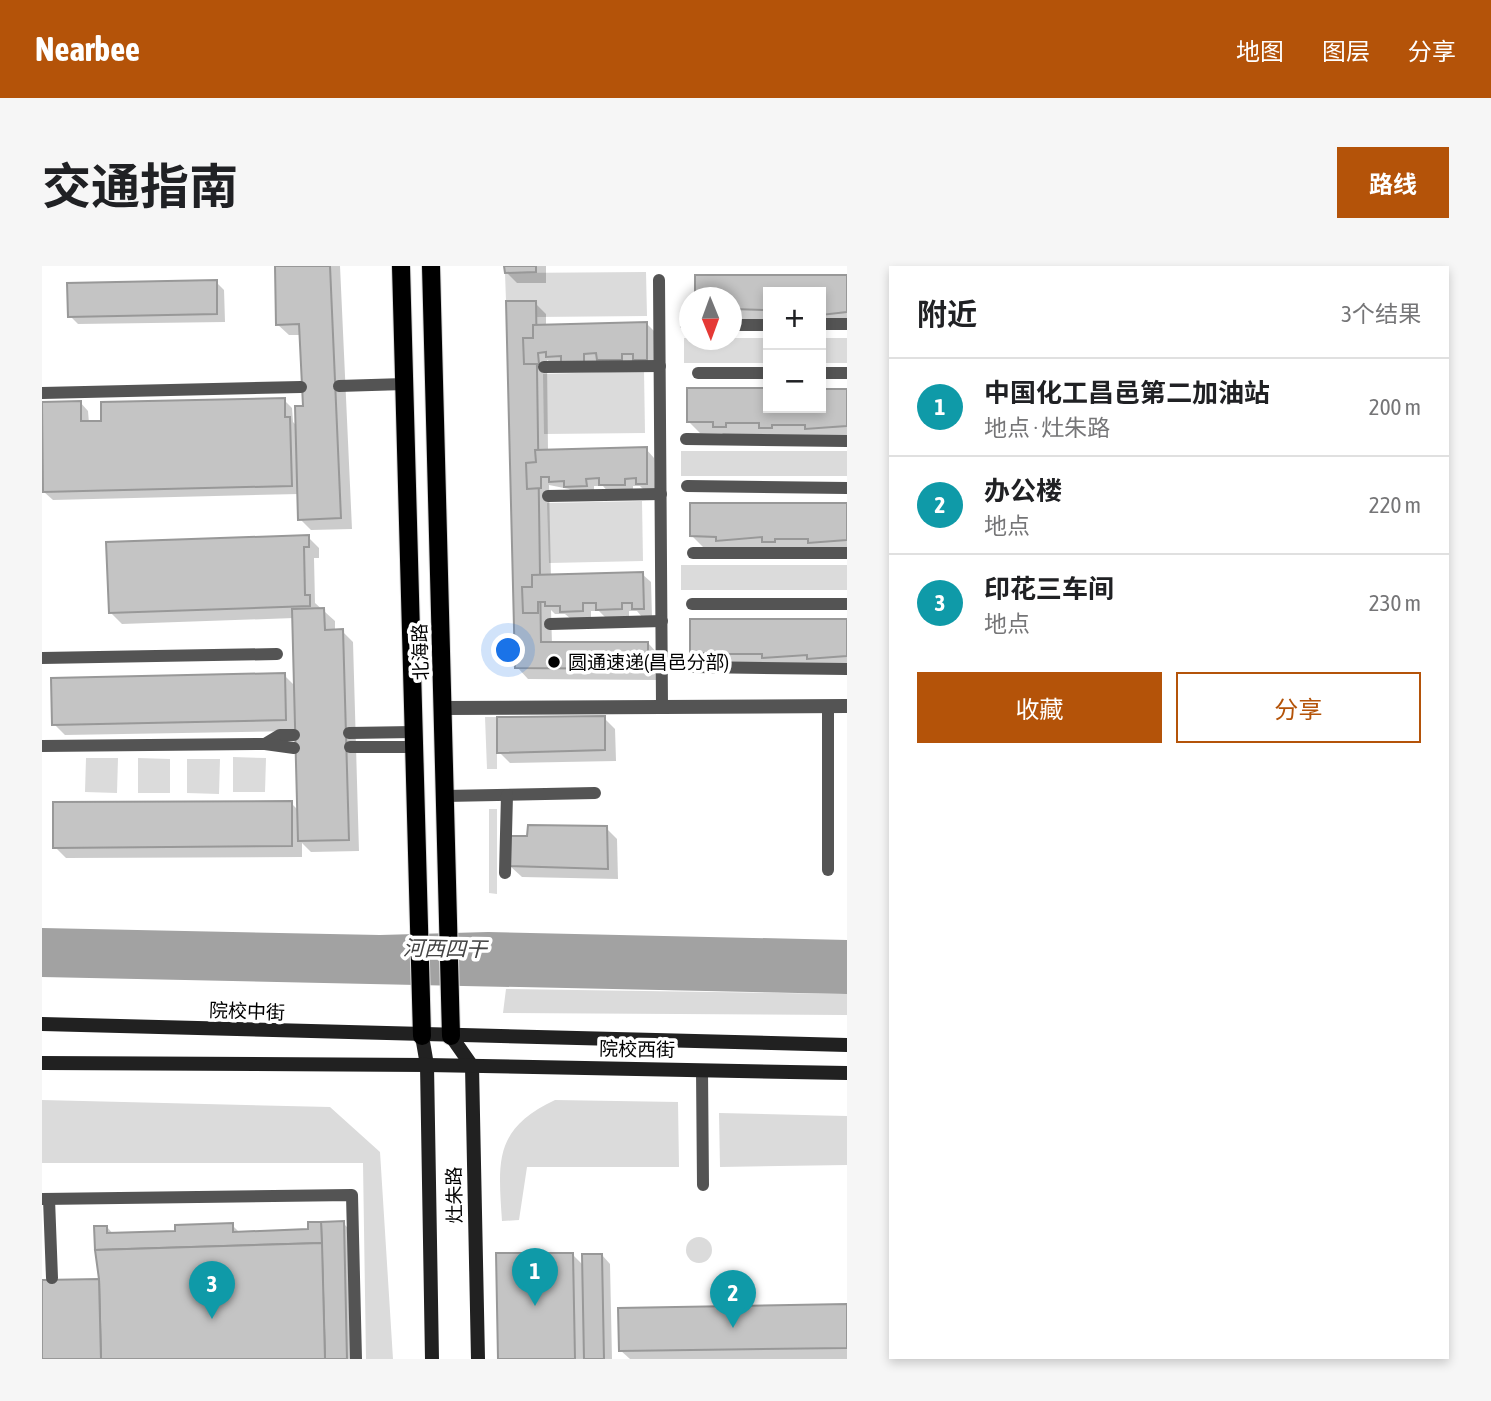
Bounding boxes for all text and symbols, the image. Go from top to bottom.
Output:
text: Nearbee [35,30,140,68]
text: 地图 [1236,38,1284,65]
text: 图层 [1322,38,1370,65]
text: 分享 [1408,38,1456,65]
button: 路线 [1337,147,1449,218]
text: 交通指南 [42,158,238,214]
north arrow [679,287,742,350]
map controls [763,287,826,413]
button: + [763,287,826,350]
text: 附近 [917,297,977,331]
text: 3个结果 [1341,301,1421,327]
button: − [763,350,826,413]
text: 中国化工昌邑第二加油站 [984,378,1270,408]
text: 1 [935,394,945,420]
text: 200 m [1369,394,1421,420]
text: 地点 · 灶朱路 [984,415,1110,441]
text: 办公楼 [984,476,1062,506]
text: 2 [935,492,945,518]
text: 220 m [1369,492,1421,518]
text: 地点 [984,513,1030,539]
text: 印花三车间 [984,574,1114,604]
text: 3 [935,590,945,616]
text: 230 m [1369,590,1421,616]
text: 地点 [984,611,1030,637]
street label: 北海路 [408,623,432,681]
your location [491,633,525,667]
place label: 圆通速递(昌邑分部) [568,651,729,673]
marker: 圆通速递(昌邑分部) [546,654,562,670]
button: 收藏 [917,672,1162,743]
button: 分享 [1176,672,1421,743]
water label: 河西四干 [403,935,489,961]
street label: 院校中街 [209,999,285,1023]
street label: 院校西街 [599,1037,675,1061]
street label: 灶朱路 [443,1166,465,1224]
pin: 1 [512,1248,558,1306]
pin: 3 [189,1261,235,1319]
pin: 2 [710,1270,756,1328]

